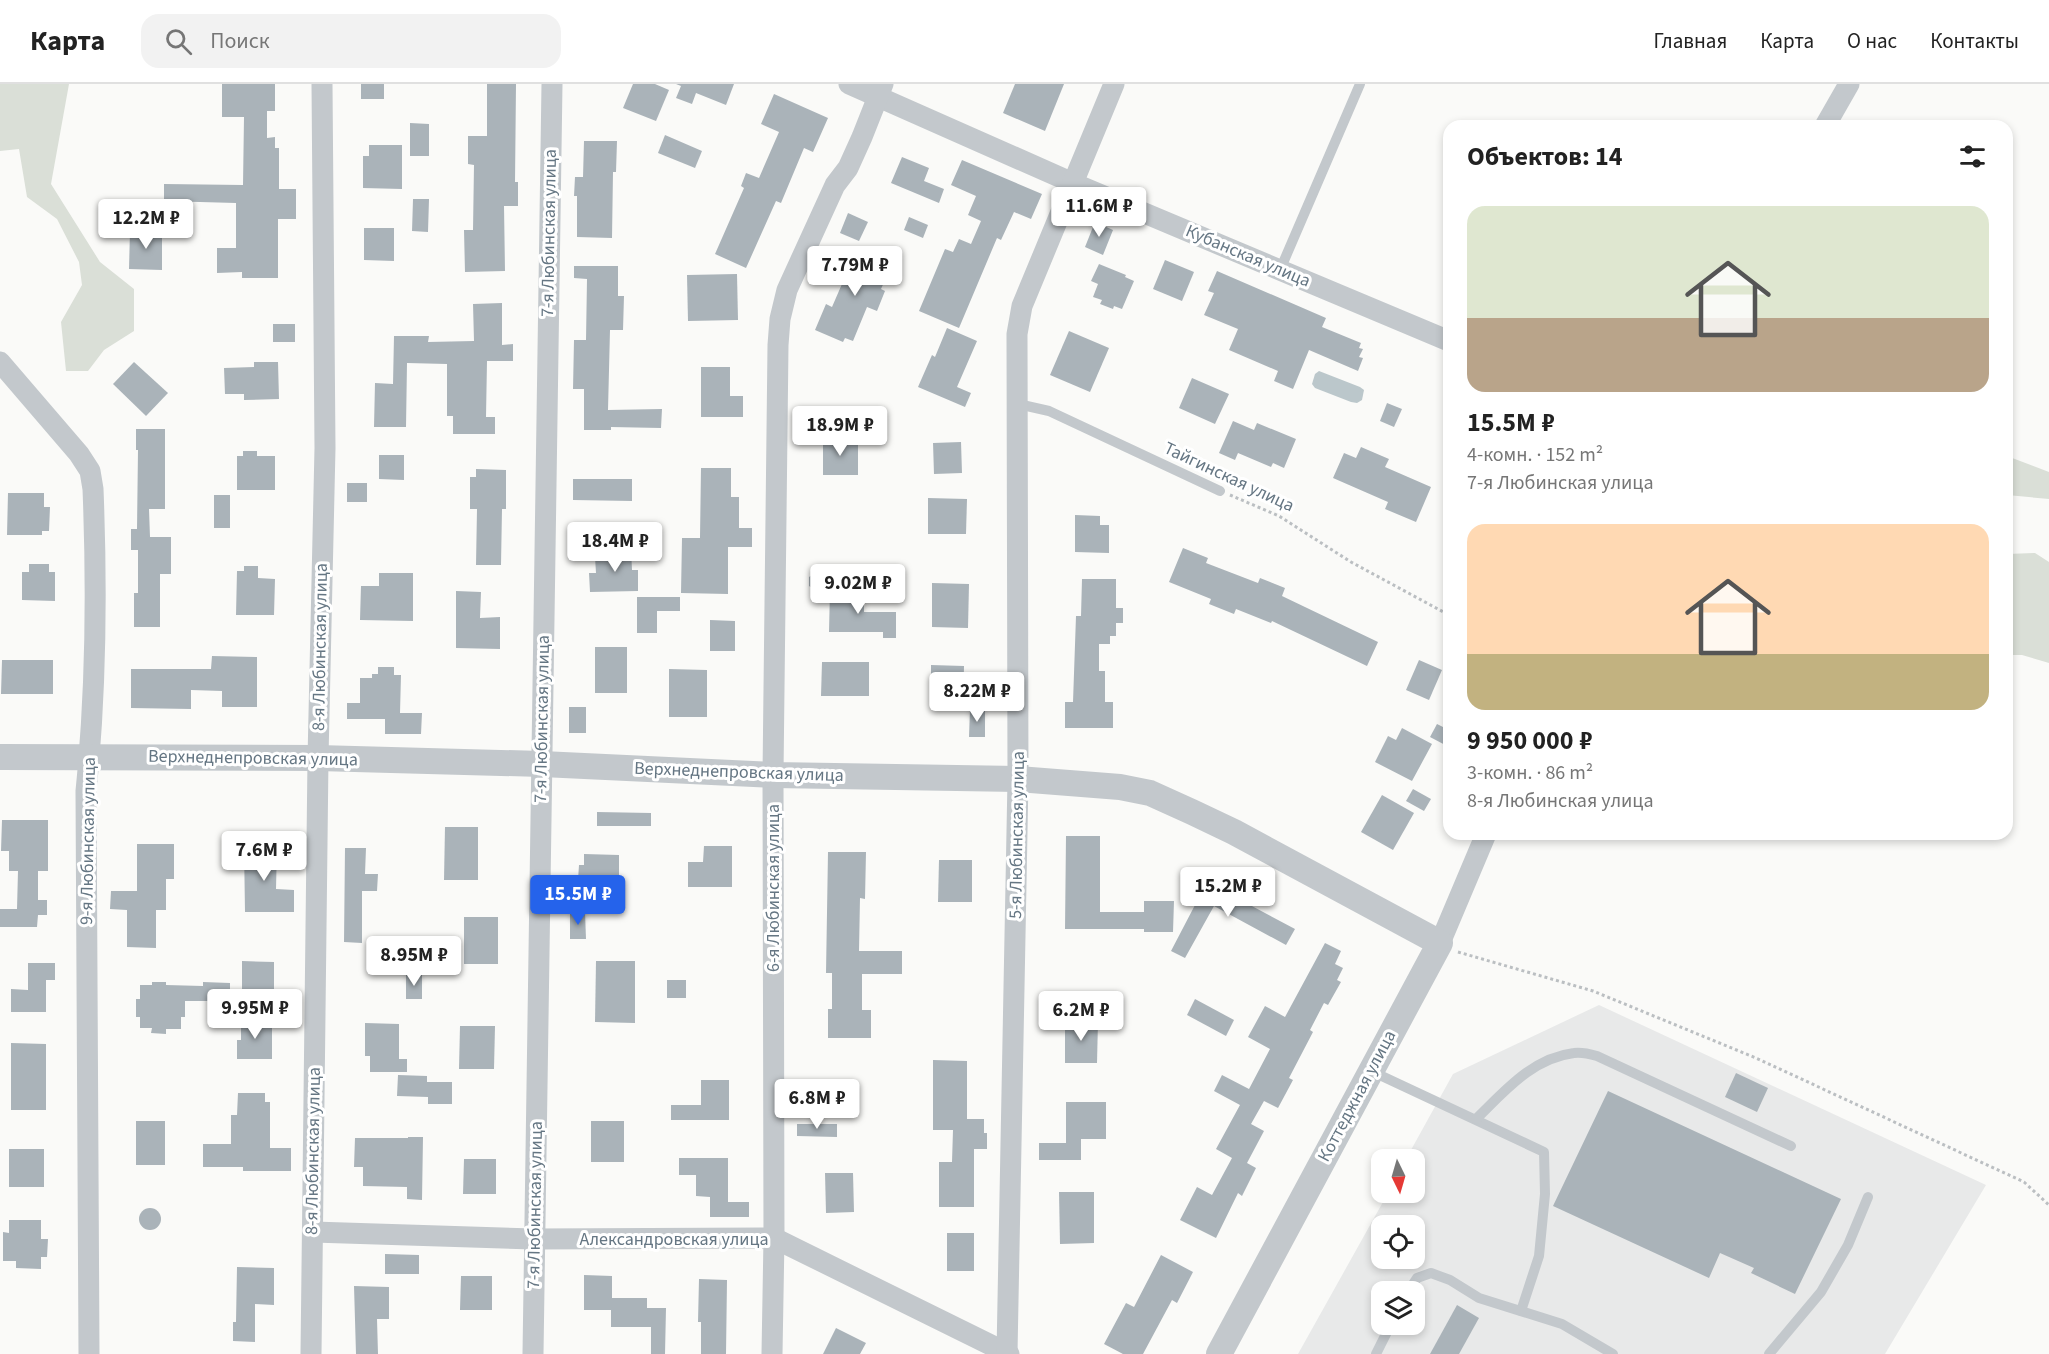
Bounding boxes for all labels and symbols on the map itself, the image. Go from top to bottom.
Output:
street label: 7-я Любинская улица [535,149,563,317]
pin: 11.6M ₽ [1044,187,1154,238]
pin: 12.2M ₽ [91,199,201,250]
street label: Кубанская улица [1182,218,1314,294]
pin: 7.79M ₽ [800,246,910,297]
pin: 18.9M ₽ [785,406,895,457]
street label: Тайгинская улица [1160,436,1298,518]
pin: 18.4M ₽ [560,522,670,573]
street label: 8-я Любинская улица [306,563,334,731]
pin: 9.02M ₽ [803,564,913,615]
street label: 7-я Любинская улица [528,635,556,803]
pin: 8.22M ₽ [922,672,1032,723]
street label: Верхнеднепровская улица [148,744,358,772]
street label: 5-я Любинская улица [1003,751,1031,919]
street label: Верхнеднепровская улица [634,756,844,788]
street label: 9-я Любинская улица [74,757,102,925]
street label: 6-я Любинская улица [761,804,786,972]
pin: 7.6M ₽ [215,831,313,882]
pin: 15.2M ₽ [1173,867,1283,918]
pin: 15.5M ₽ [523,875,633,926]
pin: 8.95M ₽ [359,936,469,987]
pin: 9.95M ₽ [200,989,310,1040]
pin: 6.2M ₽ [1032,991,1130,1042]
street label: Коттеджная улица [1312,1026,1402,1166]
street label: 8-я Любинская улица [299,1067,327,1235]
pin: 6.8M ₽ [768,1079,866,1130]
street label: 7-я Любинская улица [521,1121,549,1289]
north arrow [1371,1149,1425,1203]
street label: Александровская улица [579,1227,769,1252]

